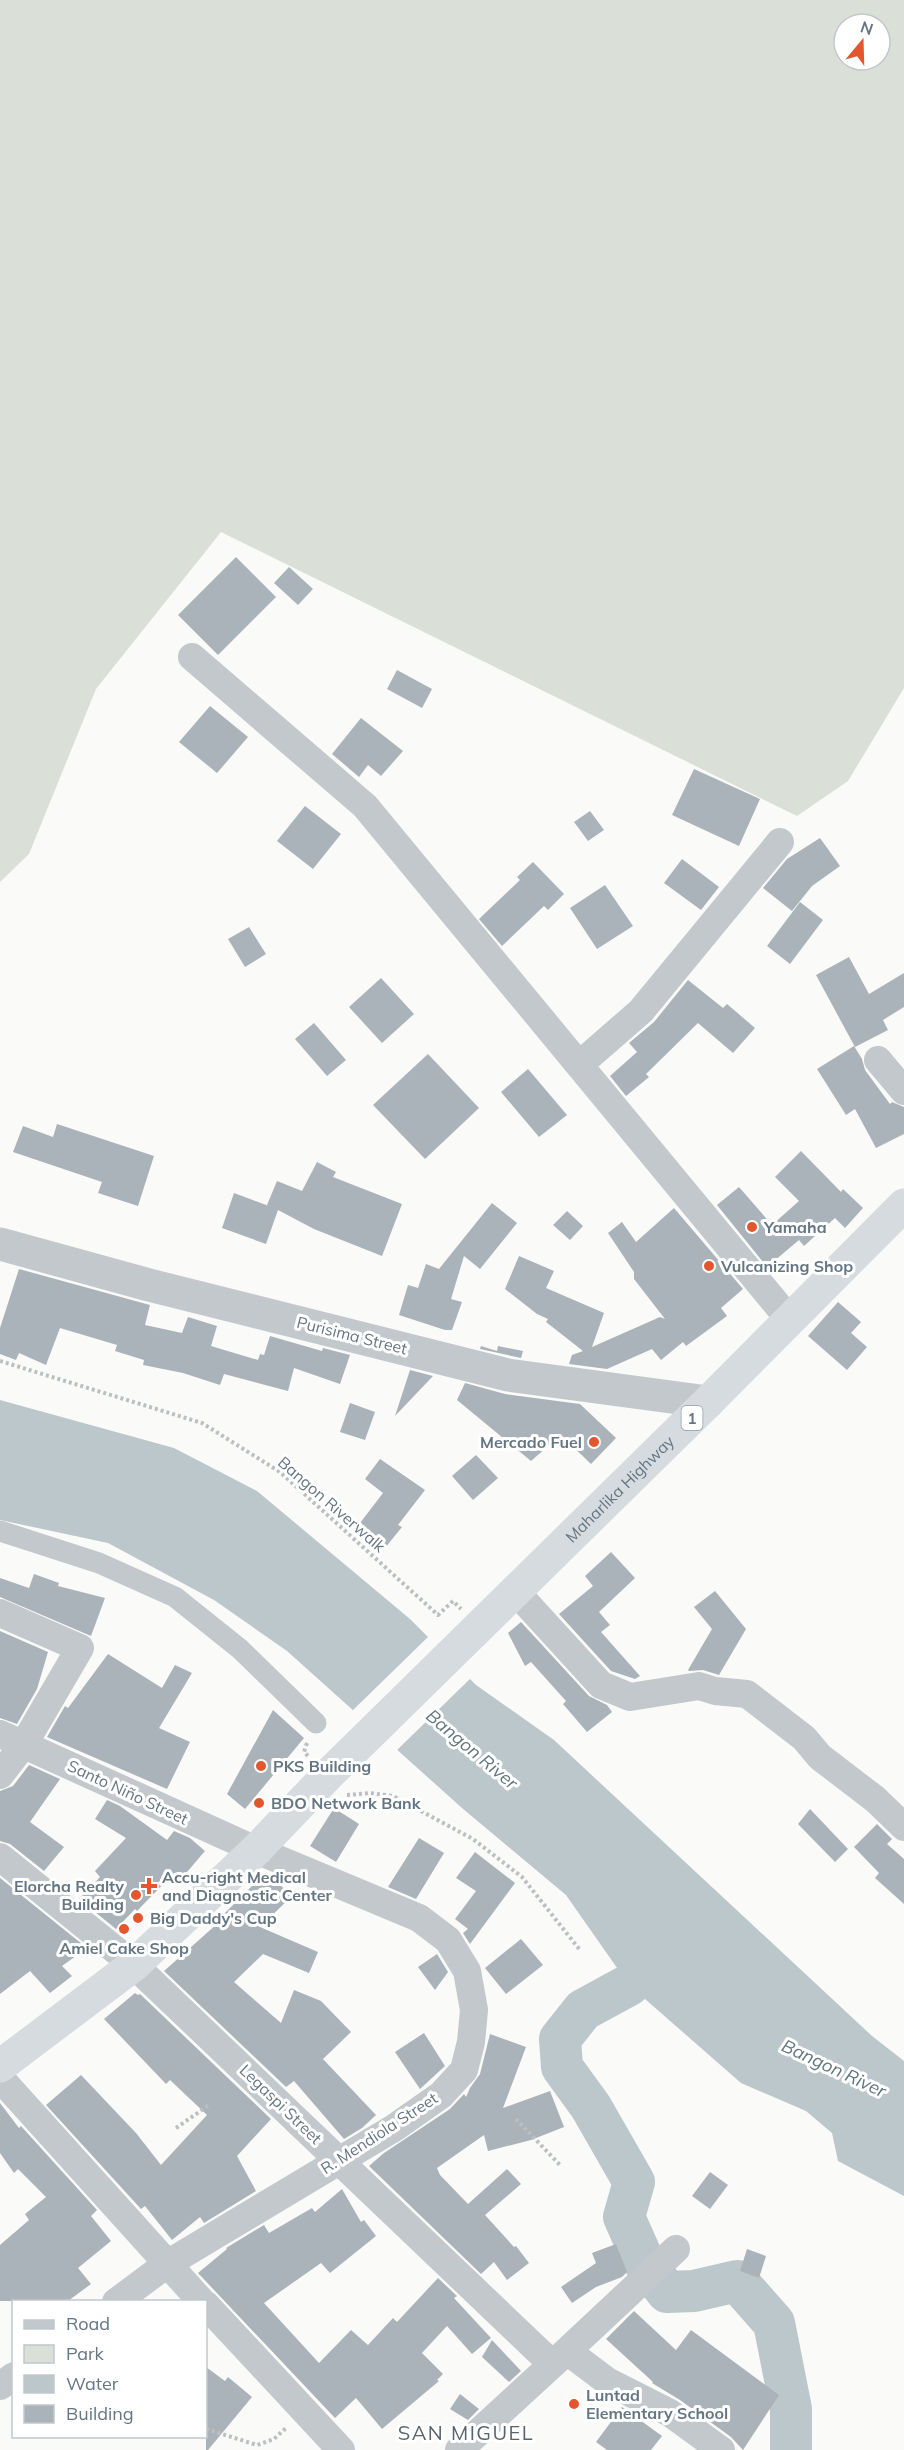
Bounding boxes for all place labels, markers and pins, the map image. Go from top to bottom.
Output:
place label: Yamaha [763,1217,827,1237]
marker: Yamaha [745,1220,759,1234]
place label: Vulcanizing Shop [720,1256,853,1276]
marker: Vulcanizing Shop [702,1259,716,1273]
place label: Mercado Fuel [480,1432,582,1452]
marker: Mercado Fuel [587,1435,601,1449]
place label: PKS Building [273,1756,371,1776]
marker: PKS Building [254,1759,268,1773]
place label: BDO Network Bank [271,1793,422,1813]
marker: BDO Network Bank [252,1796,266,1810]
place label: Accu-right Medical and Diagnostic Center [162,1867,332,1905]
place label: Elorcha Realty Building [14,1876,124,1914]
marker: Accu-right Medical and Diagnostic Center [140,1877,158,1895]
marker: Elorcha Realty Building [129,1888,143,1902]
place label: Big Daddy's Cup [150,1908,277,1928]
marker: Big Daddy's Cup [131,1911,145,1925]
marker: Amiel Cake Shop [117,1922,131,1936]
place label: Amiel Cake Shop [59,1938,189,1958]
place label: Luntad Elementary School [586,2385,728,2423]
marker: Luntad Elementary School [567,2397,581,2411]

